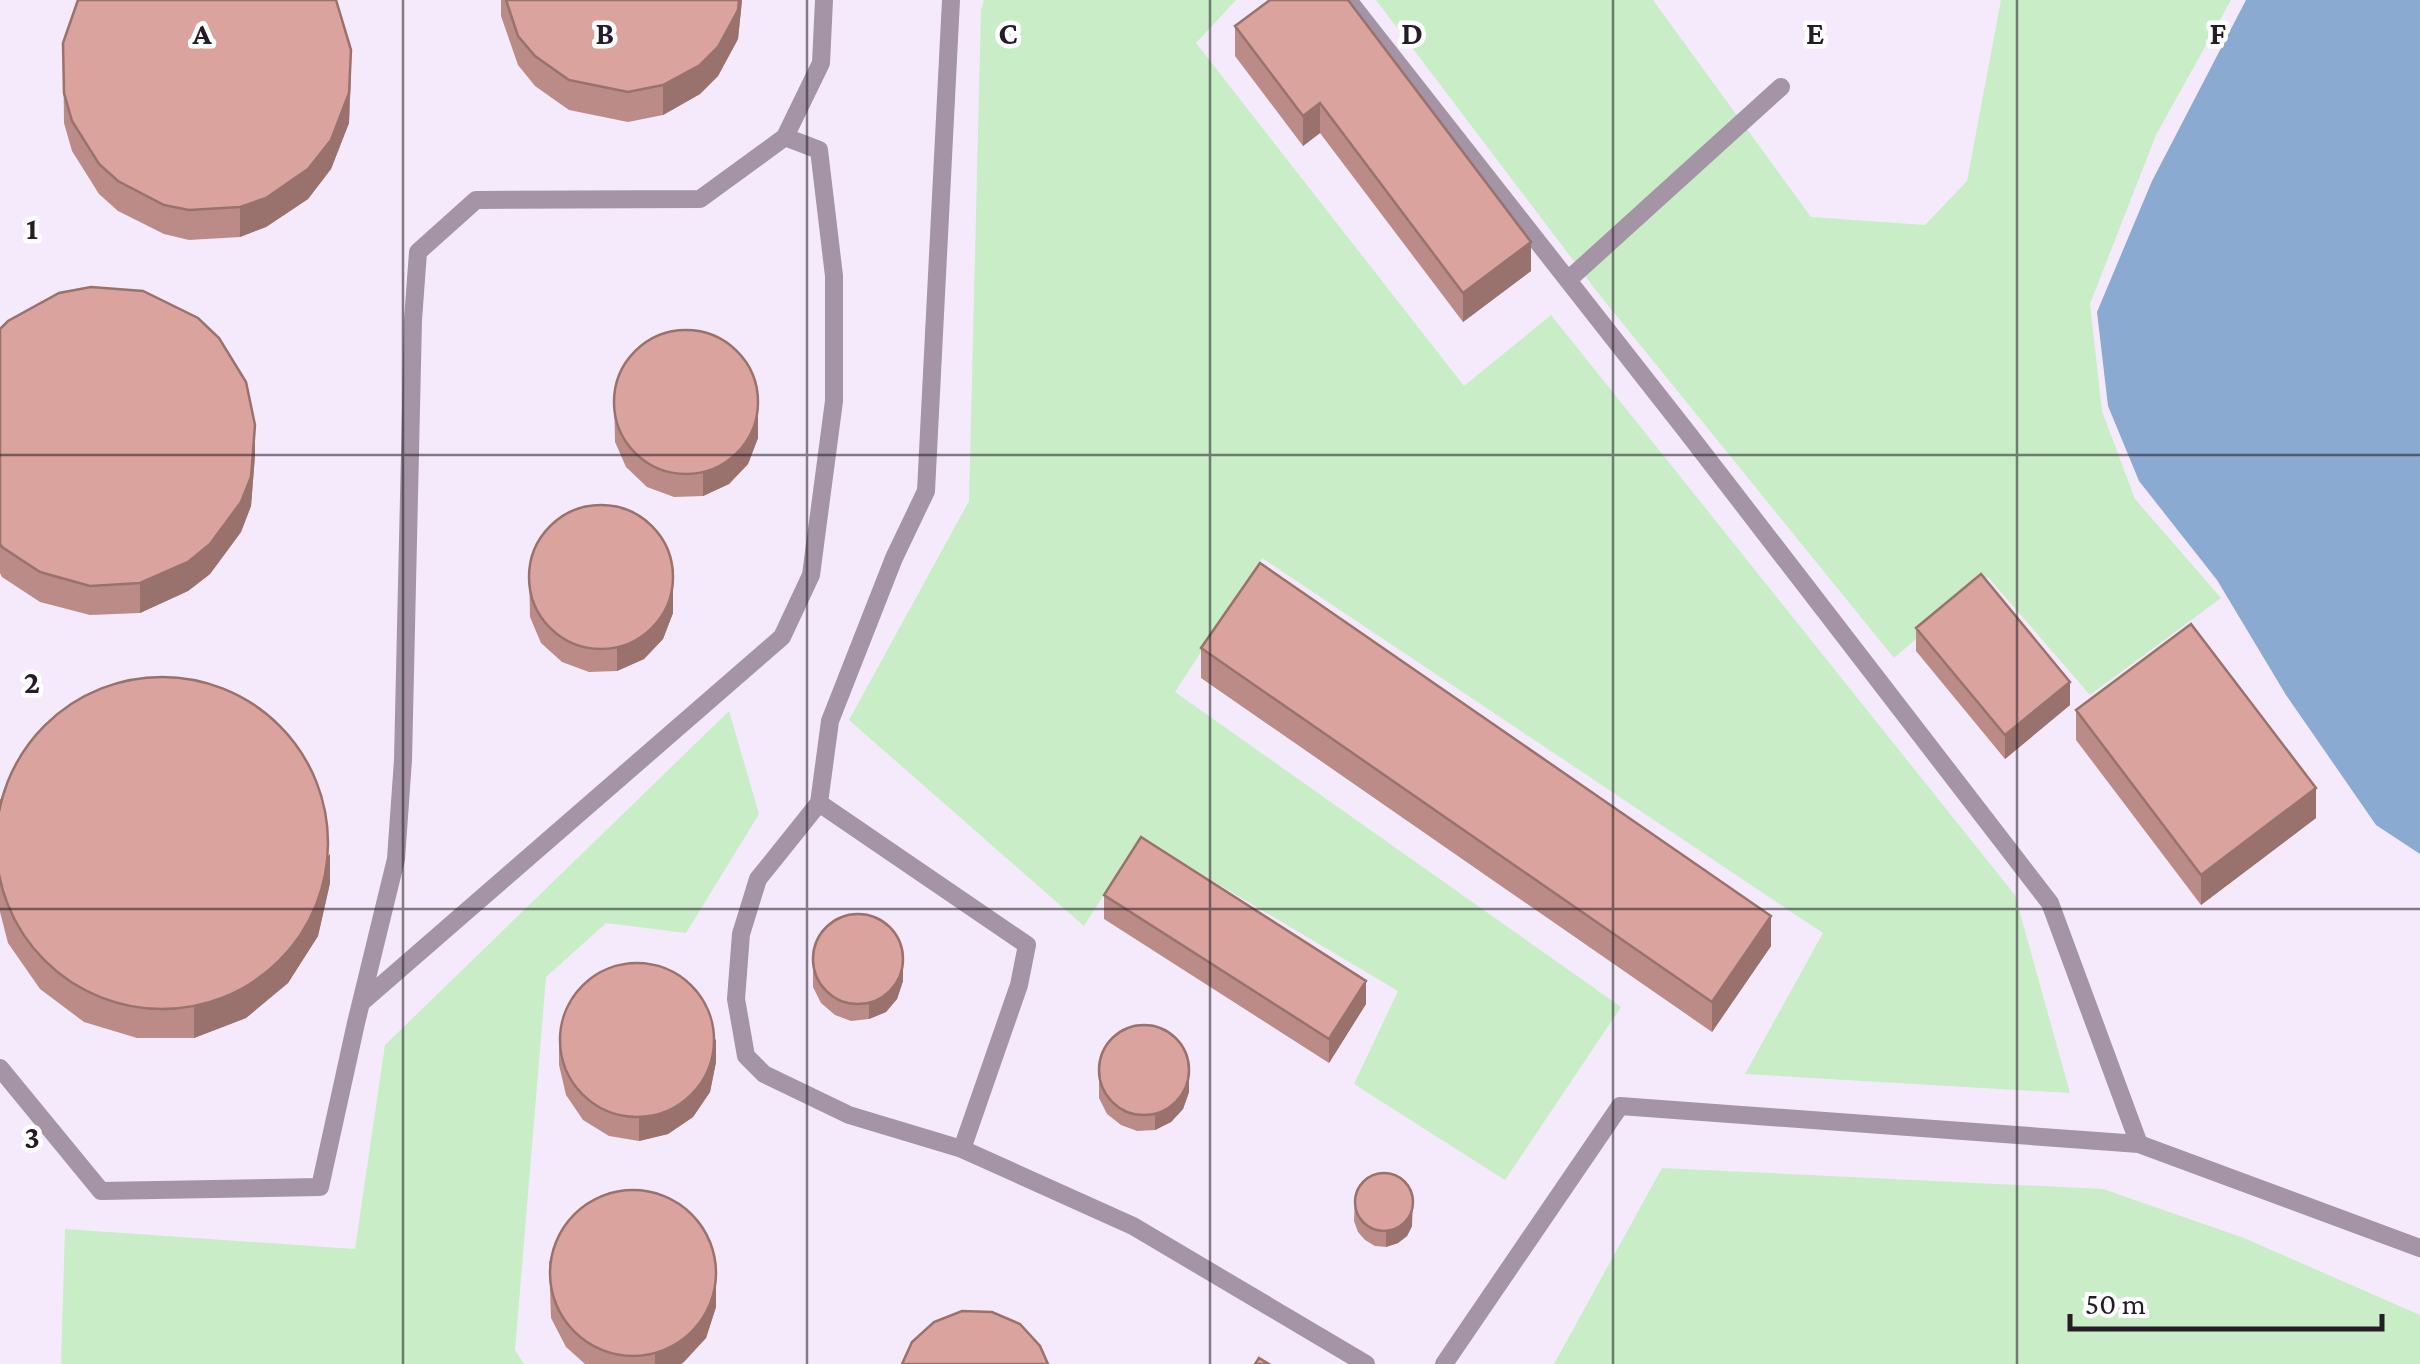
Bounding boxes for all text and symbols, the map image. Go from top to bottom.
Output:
text: A [191,15,212,51]
text: B [596,15,614,51]
text: C [998,15,1018,51]
text: D [1401,15,1423,51]
text: E [1806,15,1824,51]
text: F [2210,15,2227,51]
text: 1 [26,210,38,246]
text: 2 [24,664,40,700]
text: 3 [24,1119,40,1155]
scale bar [2070,1269,2382,1331]
text: 50 m [2085,1287,2146,1320]

